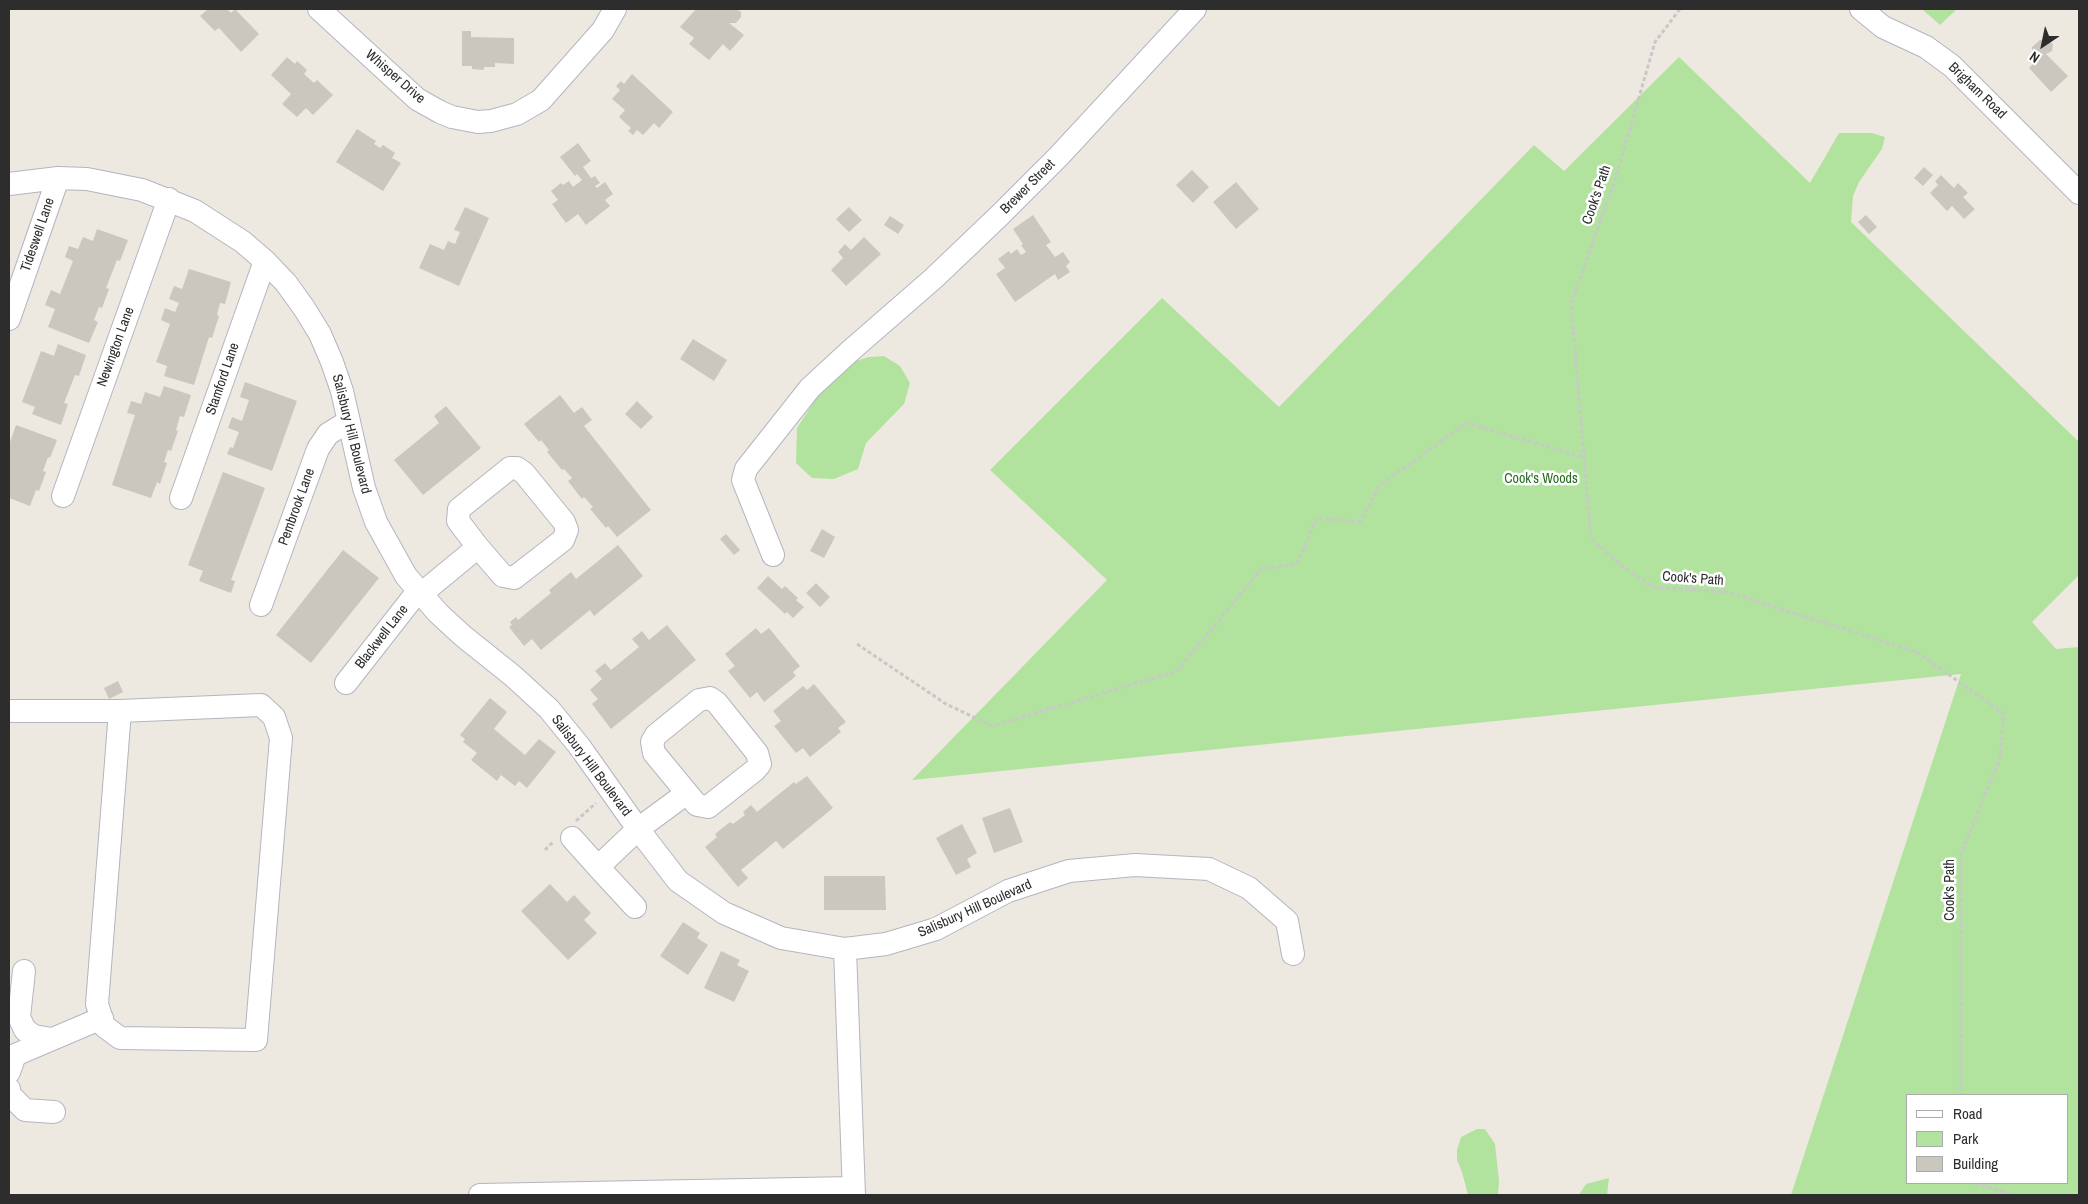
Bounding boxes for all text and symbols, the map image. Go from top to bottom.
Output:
north arrow [2018,20,2068,70]
street label: Whisper Drive [362,47,428,107]
text: N [2026,48,2043,67]
street label: Brigham Road [1945,59,2009,123]
street label: Brewer Street [997,156,1059,218]
street label: Cook's Path [1579,163,1615,227]
street label: Tideswell Lane [18,196,58,274]
street label: Newington Lane [94,305,138,389]
street label: Stamford Lane [203,341,243,417]
street label: Salisbury Hill Boulevard [328,373,374,495]
street label: Pembrook Lane [275,466,319,548]
park label: Cook's Woods [1504,471,1578,487]
street label: Cook's Path [1662,568,1724,590]
street label: Blackwell Lane [352,602,412,672]
street label: Salisbury Hill Boulevard [547,712,635,820]
street label: Cook's Path [1942,859,1958,921]
street label: Salisbury Hill Boulevard [916,876,1034,942]
legend [1906,1094,2068,1184]
text: Road [1953,1103,1982,1124]
text: Park [1953,1128,1978,1149]
text: Building [1953,1153,1998,1174]

